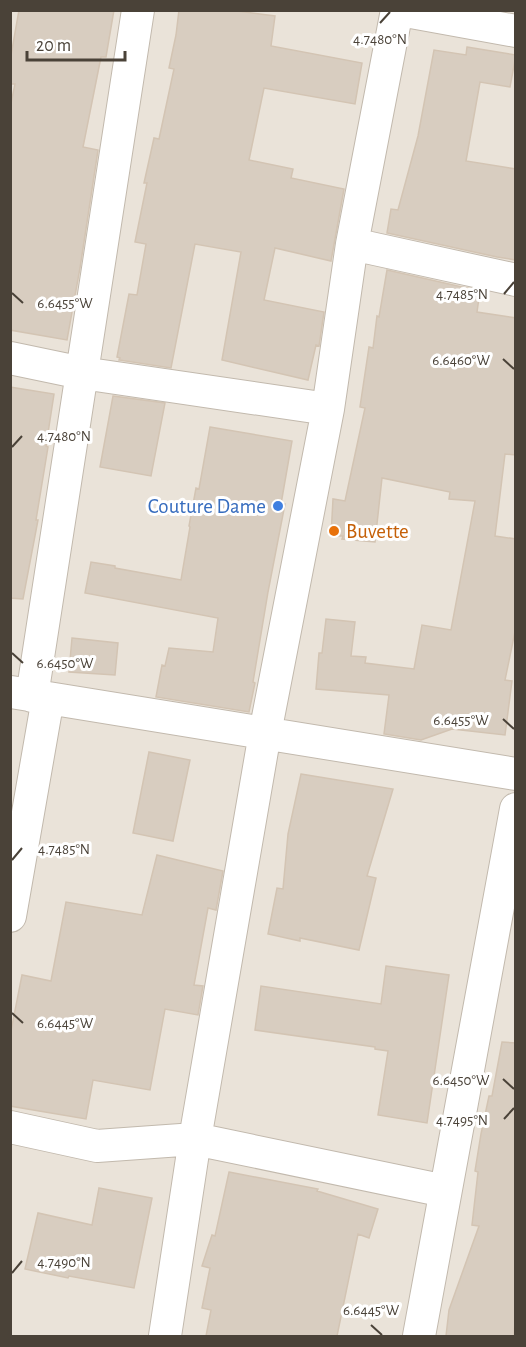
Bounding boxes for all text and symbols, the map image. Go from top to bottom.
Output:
scale bar [27,24,124,62]
text: 4.7480°N [353,32,407,47]
text: 20 m [36,37,71,55]
text: 4.7485°N [436,287,488,302]
text: 6.6455°W [37,296,93,311]
text: 6.6460°W [432,353,490,368]
text: 4.7480°N [37,429,91,444]
place label: Couture Dame [148,496,266,517]
marker: Couture Dame [271,499,285,513]
place label: Buvette [346,521,409,542]
marker: Buvette [327,524,341,538]
text: 6.6450°W [37,656,94,671]
text: 6.6455°W [433,713,489,728]
text: 4.7485°N [38,842,90,857]
text: 6.6445°W [37,1016,94,1031]
text: 6.6450°W [433,1073,490,1088]
text: 4.7495°N [436,1113,488,1128]
text: 4.7490°N [37,1255,91,1270]
text: 6.6445°W [343,1303,400,1318]

